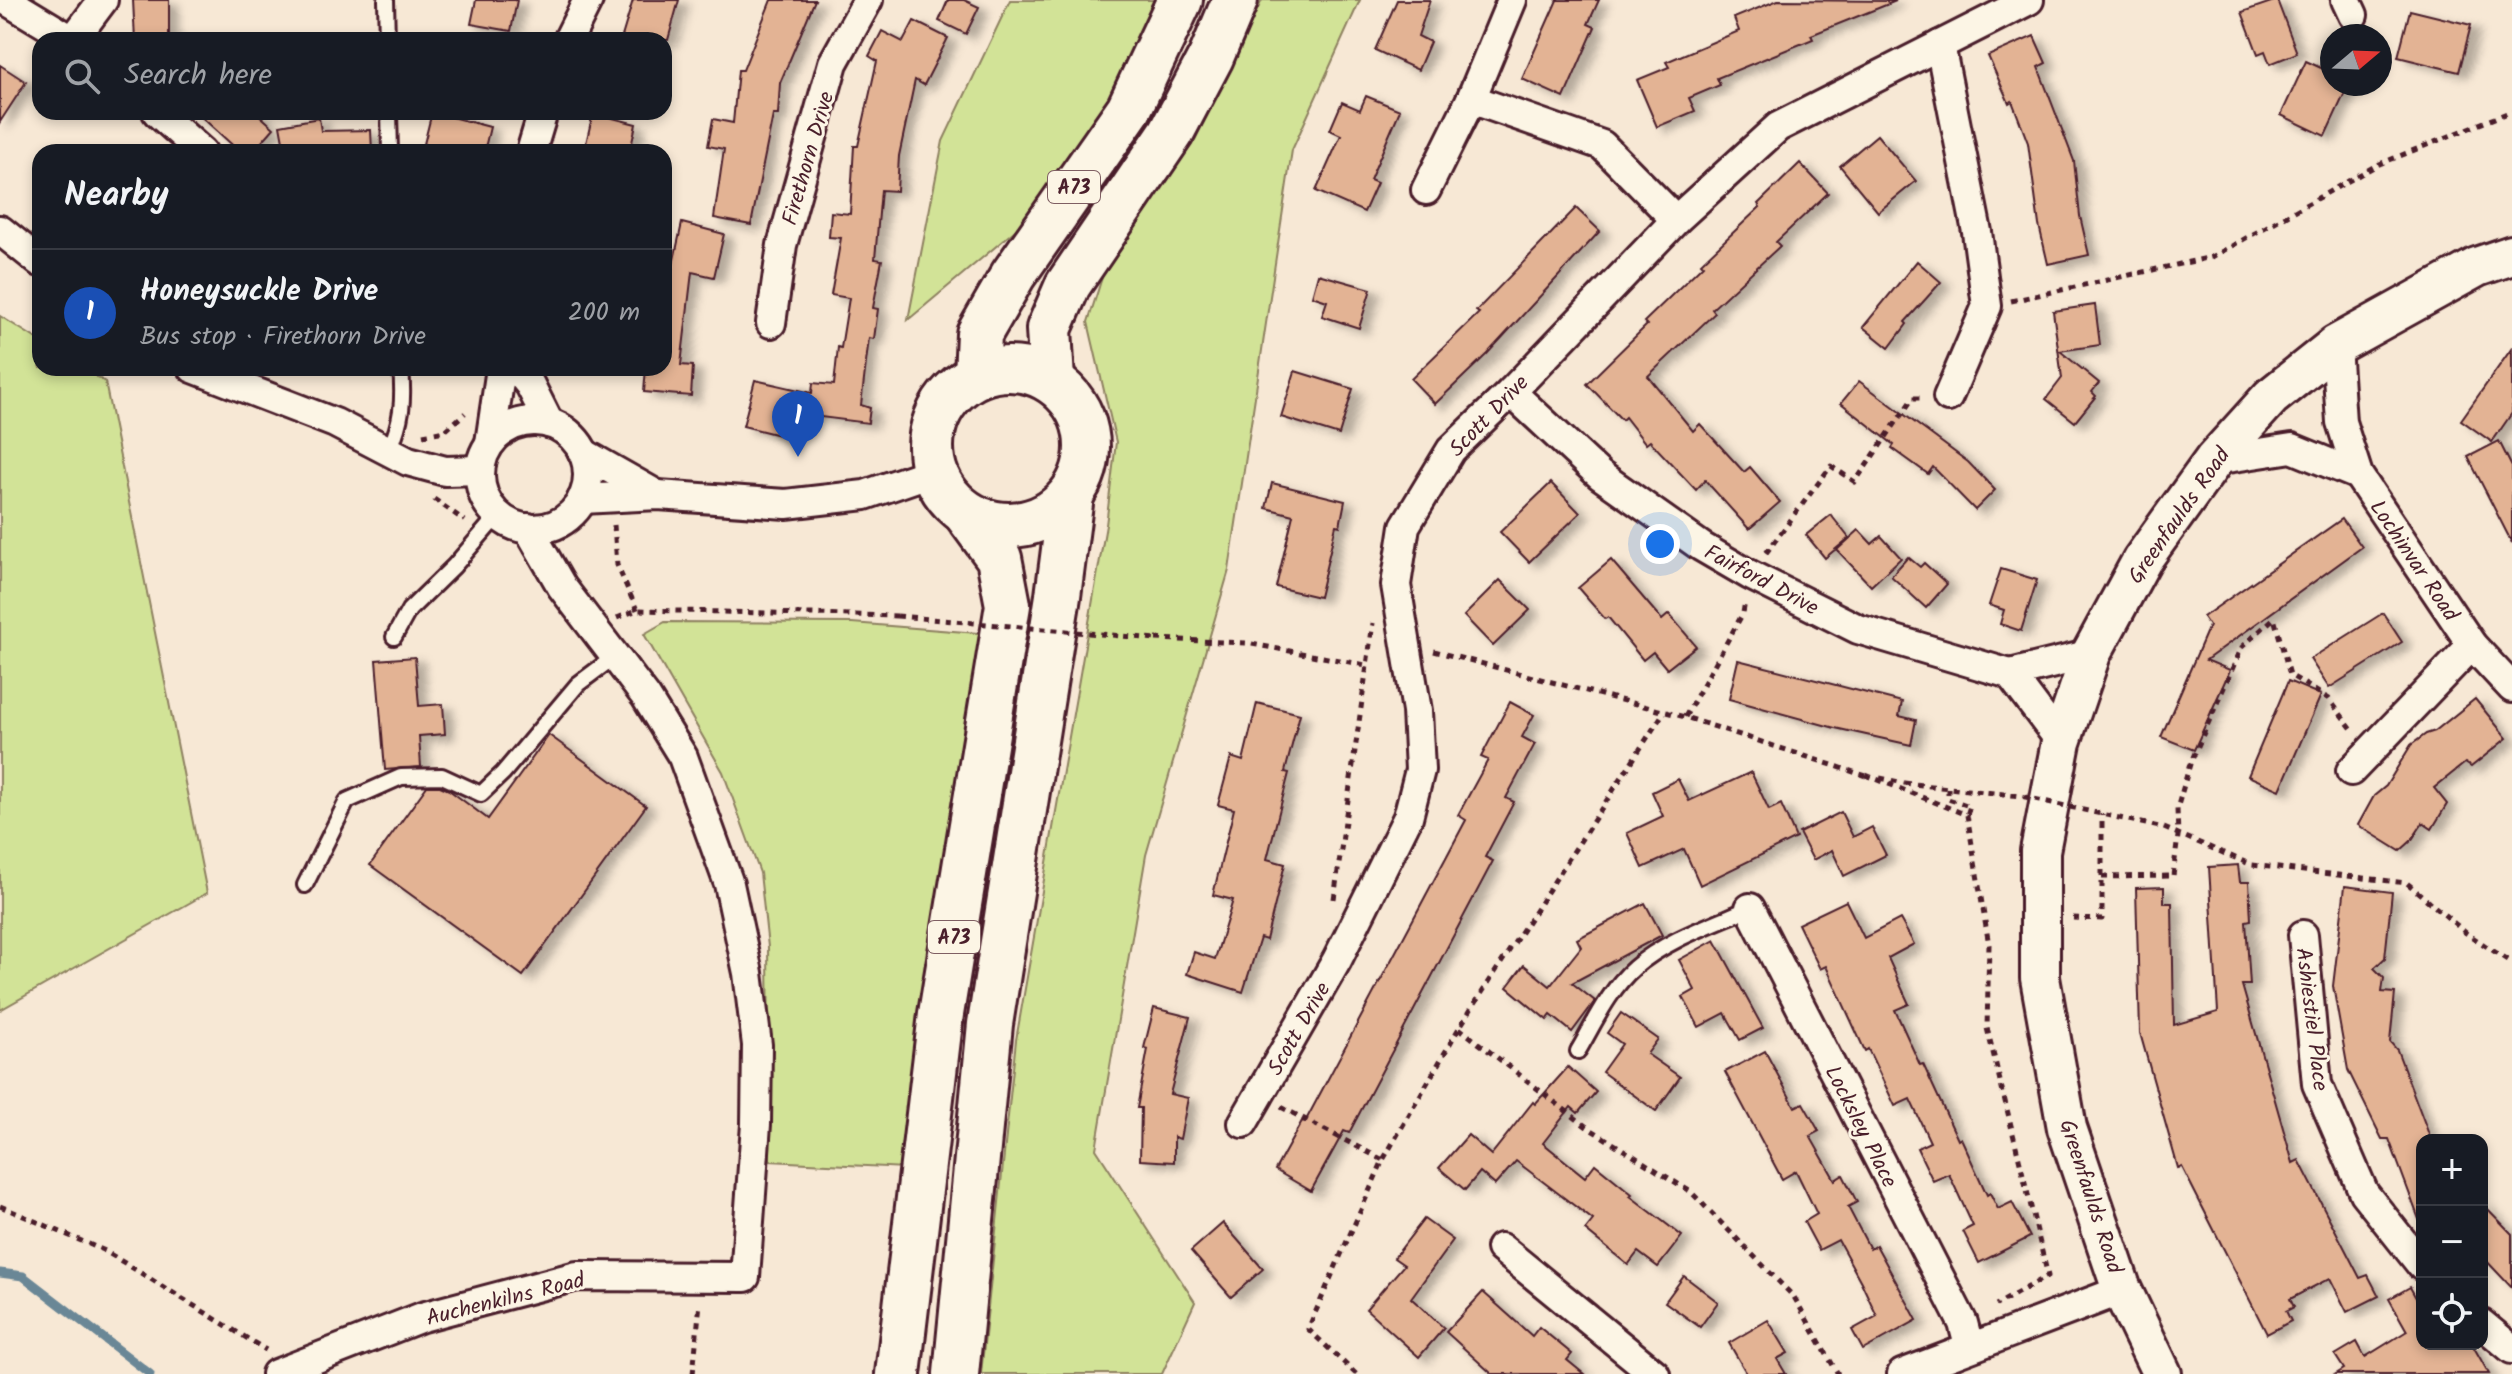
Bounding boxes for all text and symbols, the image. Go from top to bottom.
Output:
north arrow [2320,24,2392,96]
search box [32,32,672,120]
text: Search here [124,52,272,100]
icon: search [60,54,104,98]
street label: Firethorn Drive [774,87,845,230]
text: Nearby [64,169,169,223]
road number: A73 [1048,171,1100,203]
text: Honeysuckle Drive [140,268,378,316]
text: 1 [86,292,94,334]
text: 200 m [568,292,640,334]
text: Bus stop · Firethorn Drive [140,316,426,358]
street label: Scott Drive [1441,367,1538,466]
pin: 1 [772,391,824,457]
street label: Greenfaulds Road [2120,440,2241,592]
street label: Lochinvar Road [2359,493,2467,630]
your location [1640,524,1680,564]
street label: Fairford Drive [1697,536,1825,626]
road number: A73 [928,921,980,953]
street label: Ashiestiel Place [2284,946,2337,1093]
street label: Scott Drive [1259,976,1341,1083]
street label: Locksley Place [1814,1060,1906,1195]
street label: Greenfaulds Road [2048,1115,2131,1279]
map controls [2416,1134,2488,1350]
button: + [2416,1134,2488,1206]
button: − [2416,1206,2488,1278]
street label: Auchenkilns Road [423,1264,589,1337]
button: locate [2416,1278,2488,1350]

